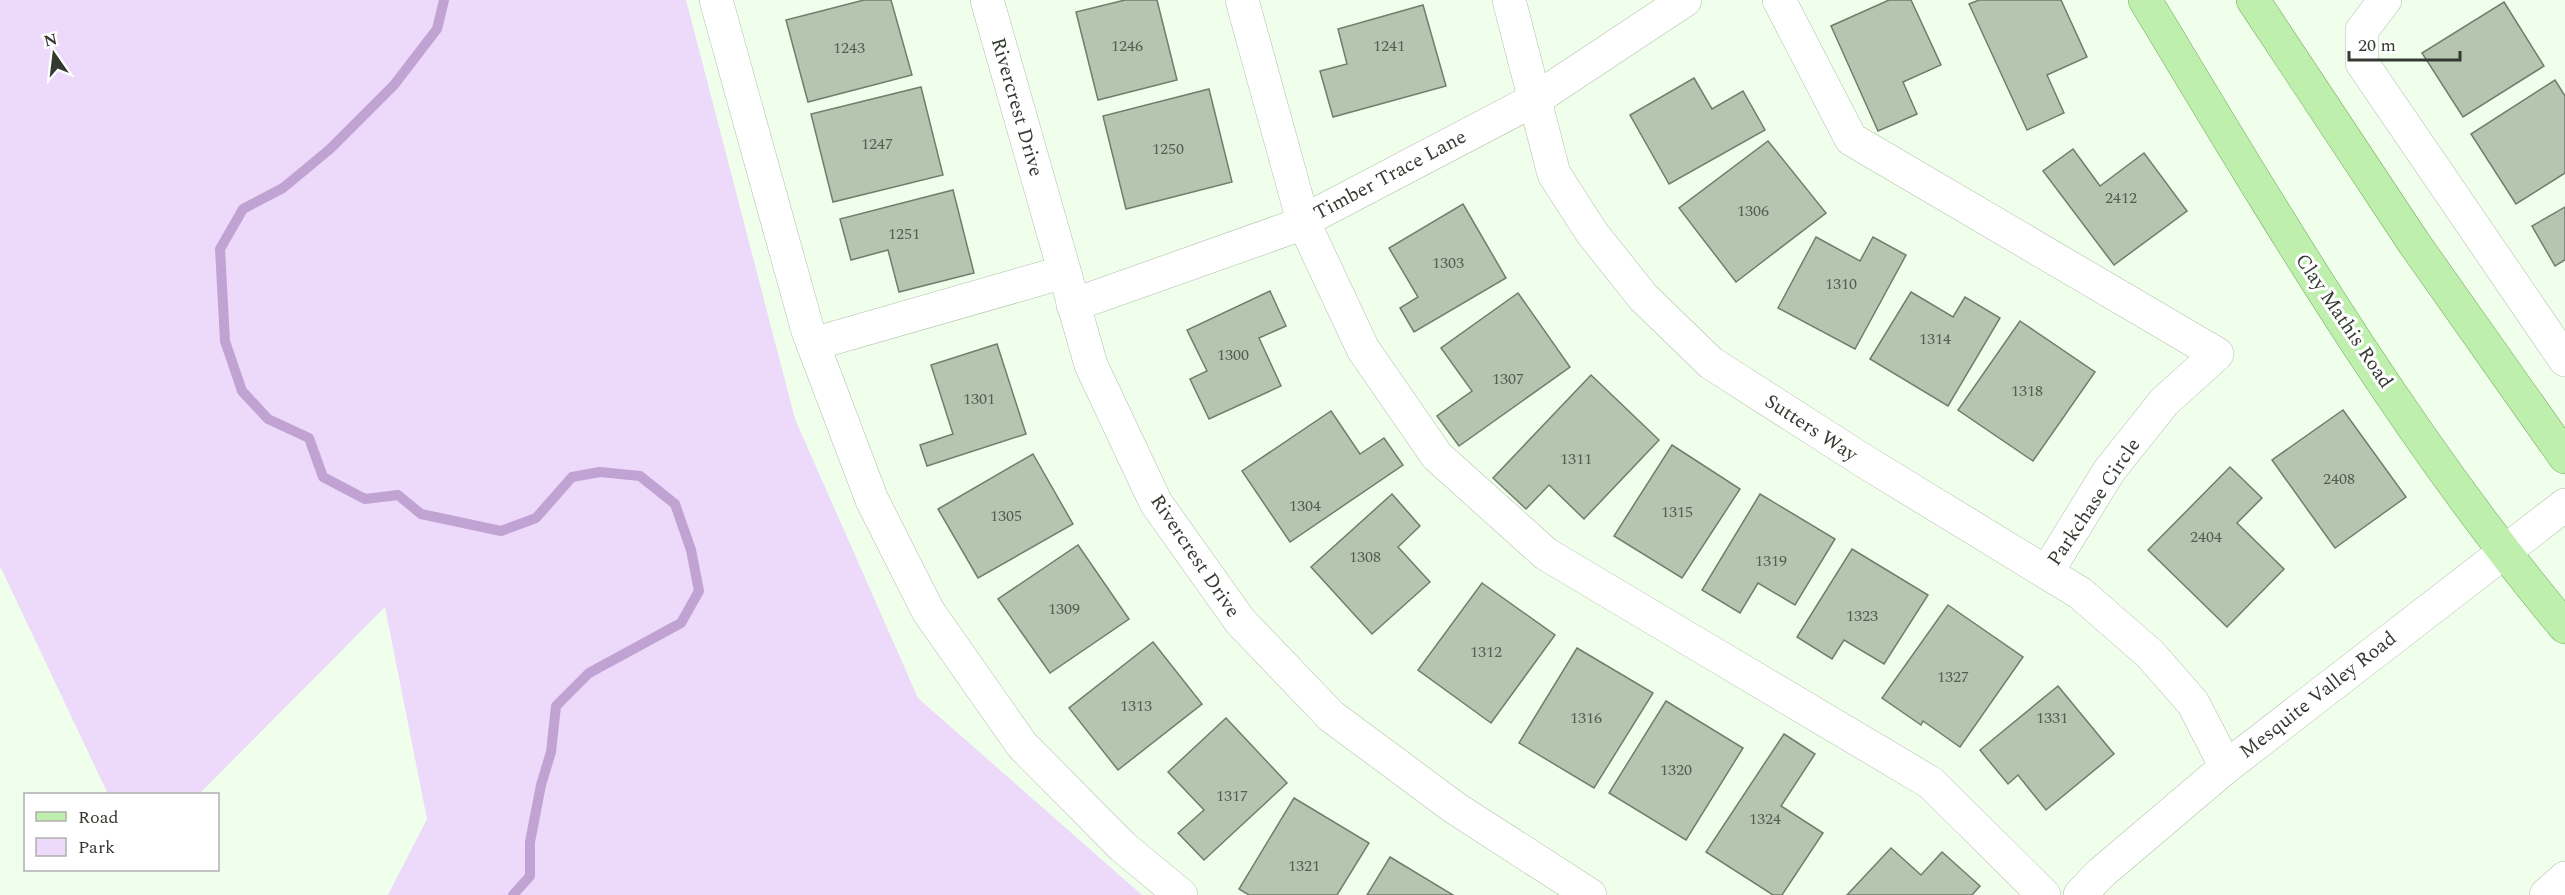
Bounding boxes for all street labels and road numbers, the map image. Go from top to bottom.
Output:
street label: Rivercrest Drive [983,34,1051,180]
street label: Timber Trace Lane [1308,122,1472,228]
street label: Clay Mathis Road [2288,247,2400,395]
street label: Sutters Way [1758,387,1865,470]
street label: Parkchase Circle [2040,432,2148,572]
street label: Rivercrest Drive [1142,488,1248,624]
street label: Mesquite Valley Road [2233,624,2403,766]

